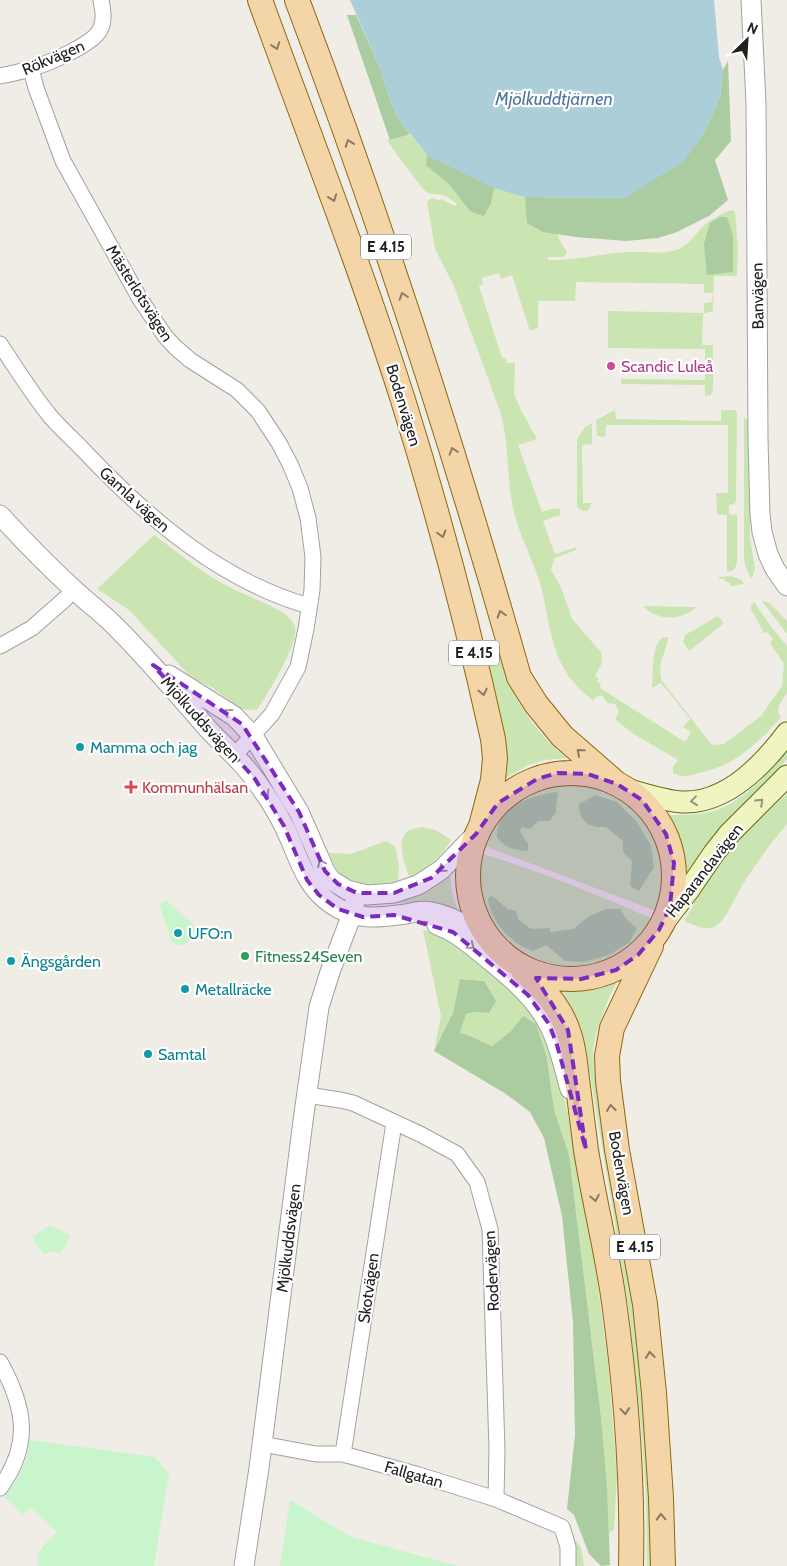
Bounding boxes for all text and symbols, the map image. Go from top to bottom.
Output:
north arrow [722,15,772,65]
text: N [744,18,761,38]
street label: Rökvägen [19,36,87,79]
one-way arrow [270,41,280,50]
water label: Mjölkuddtjärnen [494,88,613,110]
one-way arrow [345,139,355,147]
one-way arrow [328,193,338,202]
road number: E 4.15 [361,234,411,260]
street label: Mästerlotsvägen [102,241,177,345]
street label: Banvägen [747,263,768,329]
one-way arrow [398,292,408,301]
place label: Scandic Luleå [621,357,714,376]
marker: Scandic Luleå [605,360,617,372]
street label: Bodenvägen [382,362,425,448]
one-way arrow [448,447,458,455]
street label: Gamla vägen [96,463,174,536]
one-way arrow [436,530,447,539]
one-way arrow [497,610,507,618]
road number: E 4.15 [449,640,499,666]
street label: Mjölkuddsvägen [157,672,244,766]
one-way arrow [477,687,488,696]
one-way arrow [224,709,234,718]
place label: Mamma och jag [90,738,198,757]
marker: Mamma och jag [74,741,86,753]
one-way arrow [577,748,586,757]
place label: Kommunhälsan [142,778,248,797]
marker: Kommunhälsan [124,780,138,794]
one-way arrow [259,789,269,798]
one-way arrow [690,795,698,806]
one-way arrow [755,799,764,808]
street label: Haparandavägen [662,820,747,921]
one-way arrow [317,860,327,869]
one-way arrow [438,863,447,872]
place label: UFO:n [188,924,232,943]
marker: UFO:n [172,927,184,939]
one-way arrow [465,940,474,948]
place label: Fitness24Seven [255,947,362,966]
marker: Fitness24Seven [239,950,251,962]
place label: Ängsgården [21,952,101,971]
marker: Ängsgården [5,955,17,967]
place label: Metallräcke [195,980,272,999]
marker: Metallräcke [179,983,191,995]
place label: Samtal [158,1045,206,1064]
marker: Samtal [142,1048,154,1060]
one-way arrow [606,1104,617,1112]
street label: Bodenvägen [605,1130,638,1217]
street label: Mjölkuddsvägen [272,1183,305,1293]
one-way arrow [590,1194,600,1203]
street label: Rodervägen [480,1230,503,1312]
road number: E 4.15 [610,1234,660,1260]
street label: Skotvägen [354,1252,383,1324]
one-way arrow [645,1351,656,1359]
one-way arrow [620,1407,631,1415]
street label: Fallgatan [382,1457,445,1492]
one-way arrow [656,1513,666,1521]

